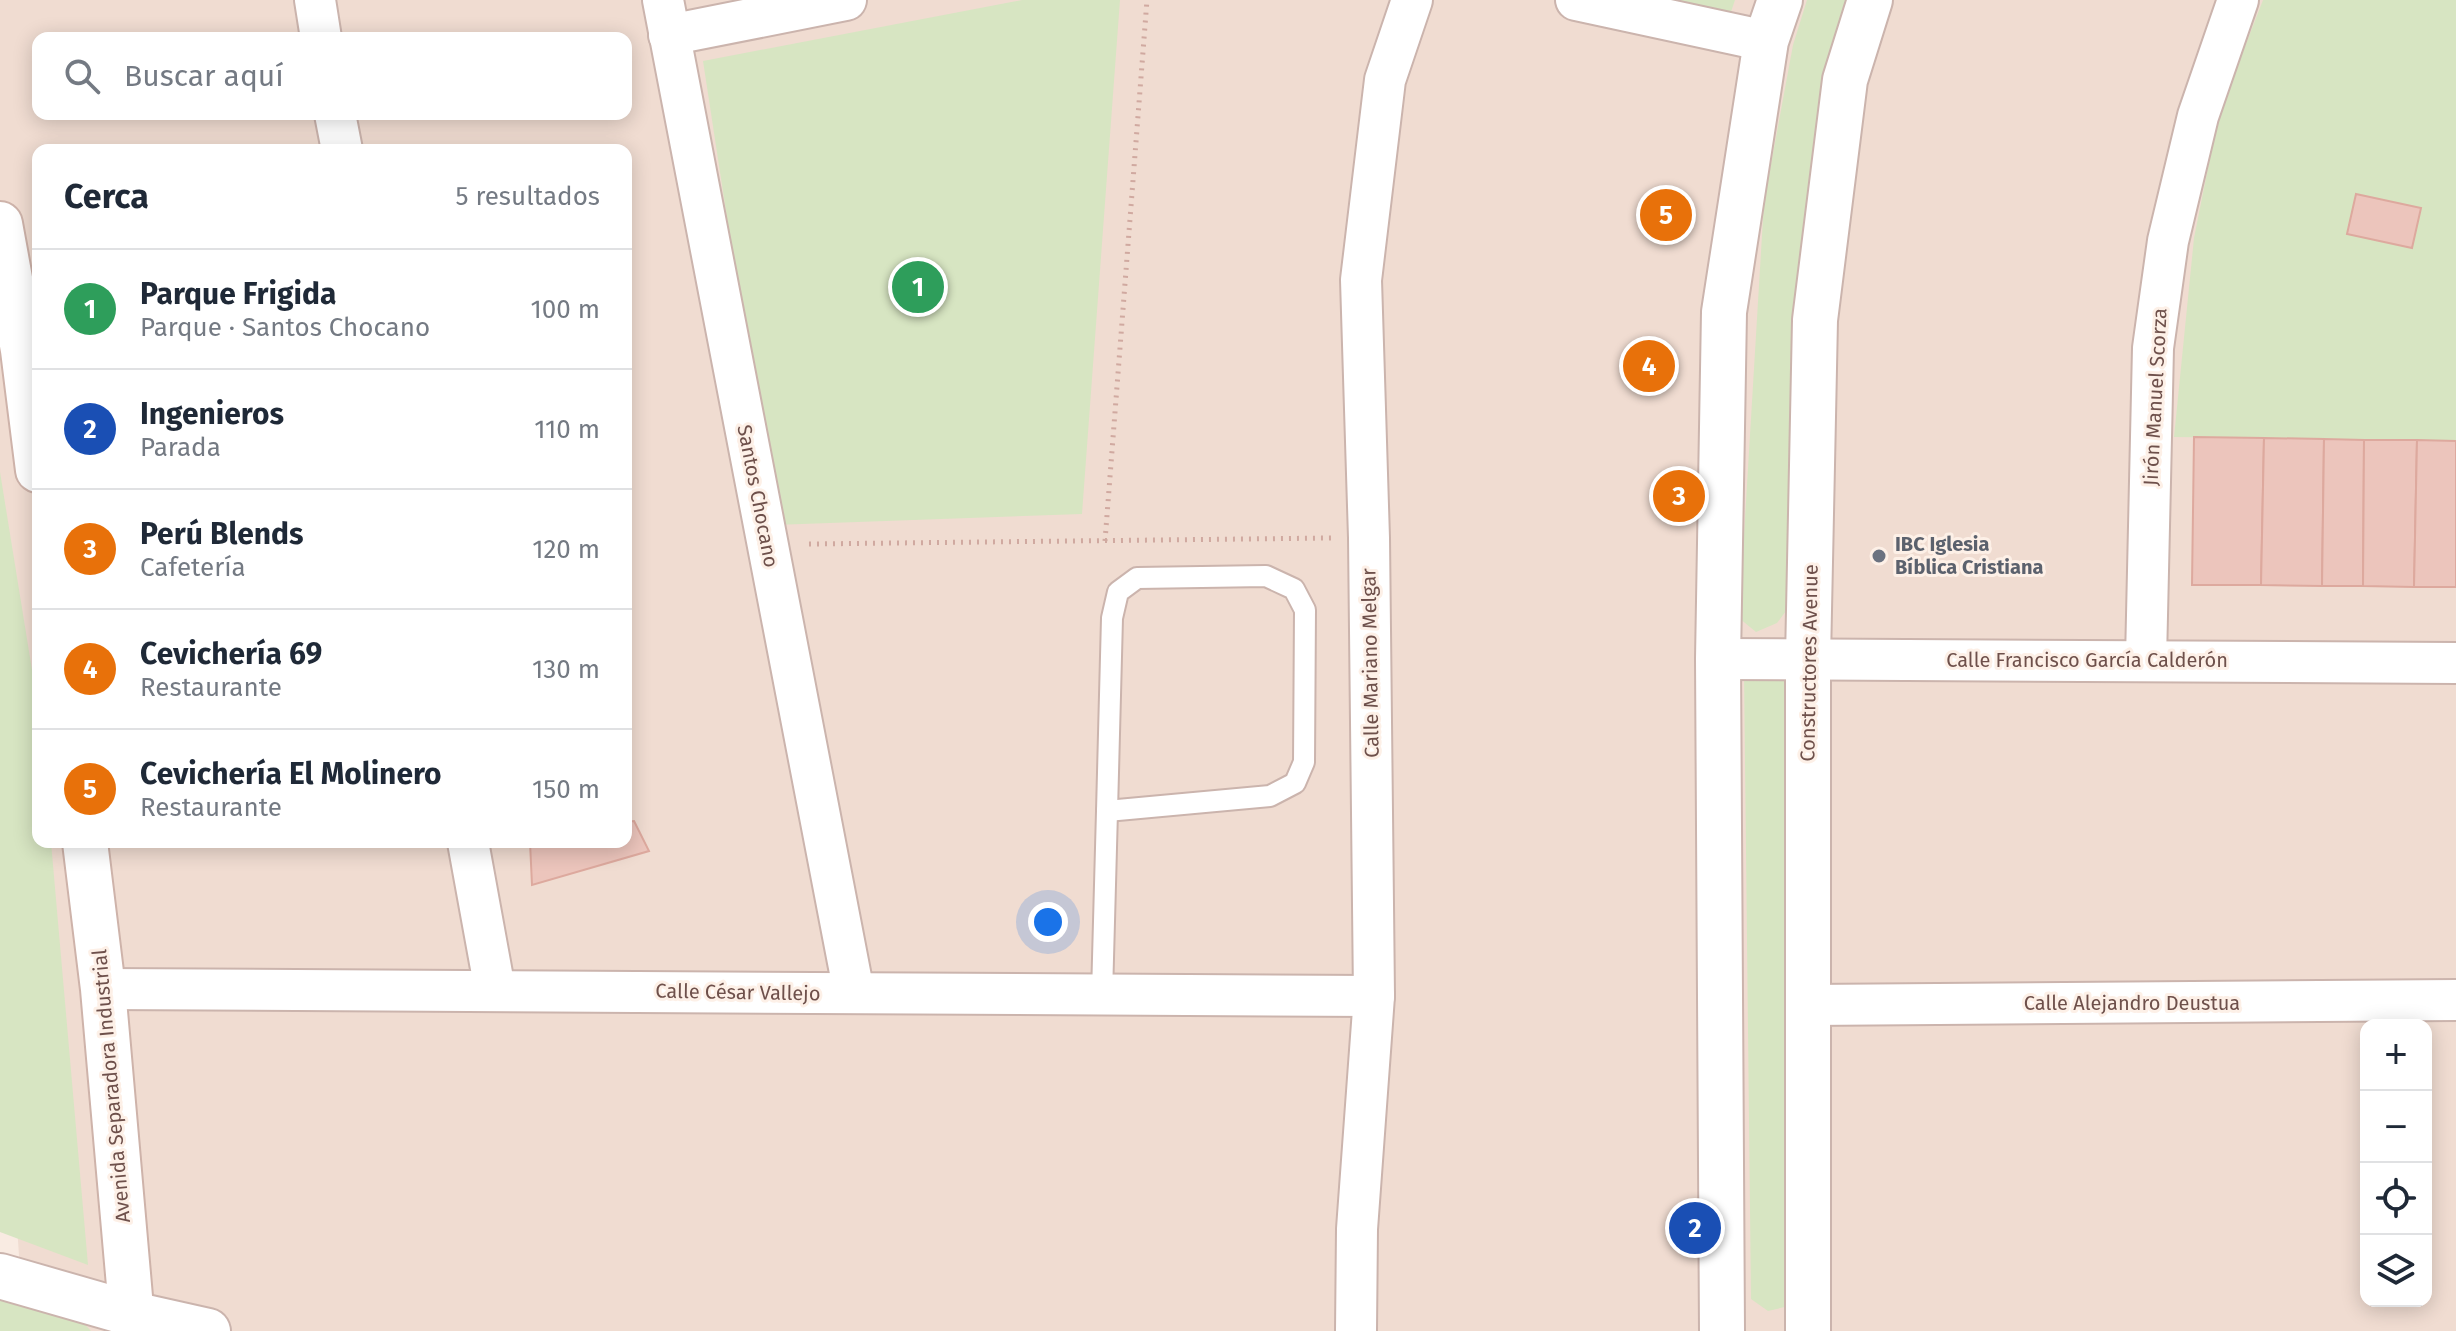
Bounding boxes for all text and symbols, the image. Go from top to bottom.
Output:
search box [32,32,632,120]
icon: search [60,54,104,98]
text: Buscar aquí [124,58,284,94]
text: Cerca [64,176,149,217]
text: 5 resultados [456,181,600,212]
pin: 5 [1640,185,1692,245]
pin: 1 [892,257,944,317]
text: Parque Frigida [140,276,336,312]
text: 1 [84,294,96,325]
text: 100 m [531,294,600,325]
street label: Jirón Manuel Scorza [2138,307,2172,487]
text: Parque · Santos Chocano [140,312,430,343]
pin: 4 [1623,336,1675,396]
text: Ingenieros [140,396,284,432]
text: 2 [83,414,97,445]
text: 110 m [534,414,600,445]
street label: Santos Chocano [732,423,784,569]
text: Parada [140,432,221,463]
pin: 3 [1653,466,1705,526]
text: Perú Blends [140,516,304,552]
place label: IBC Iglesia Bíblica Cristiana [1895,532,2043,579]
text: 3 [83,534,97,565]
text: 120 m [532,534,600,565]
marker: IBC Iglesia Bíblica Cristiana [1870,547,1888,565]
text: Cafetería [140,552,246,583]
street label: Constructores Avenue [1795,564,1823,762]
street label: Calle Mariano Melgar [1356,568,1384,758]
text: Cevichería 69 [140,636,322,672]
street label: Calle Francisco García Calderón [1946,648,2228,672]
text: 4 [83,654,97,685]
text: 130 m [532,654,600,685]
text: Restaurante [140,672,282,703]
text: Cevichería El Molinero [140,756,442,792]
text: 5 [83,774,97,805]
text: 150 m [532,774,600,805]
text: Restaurante [140,792,282,823]
your location [1028,902,1068,942]
street label: Avenida Separadora Industrial [87,948,135,1224]
street label: Calle César Vallejo [655,979,821,1005]
street label: Calle Alejandro Deustua [2024,991,2240,1015]
map controls [2360,1019,2432,1307]
button: + [2360,1019,2432,1091]
button: − [2360,1091,2432,1163]
button: locate [2360,1163,2432,1235]
pin: 2 [1669,1198,1721,1258]
button: layers [2360,1235,2432,1307]

